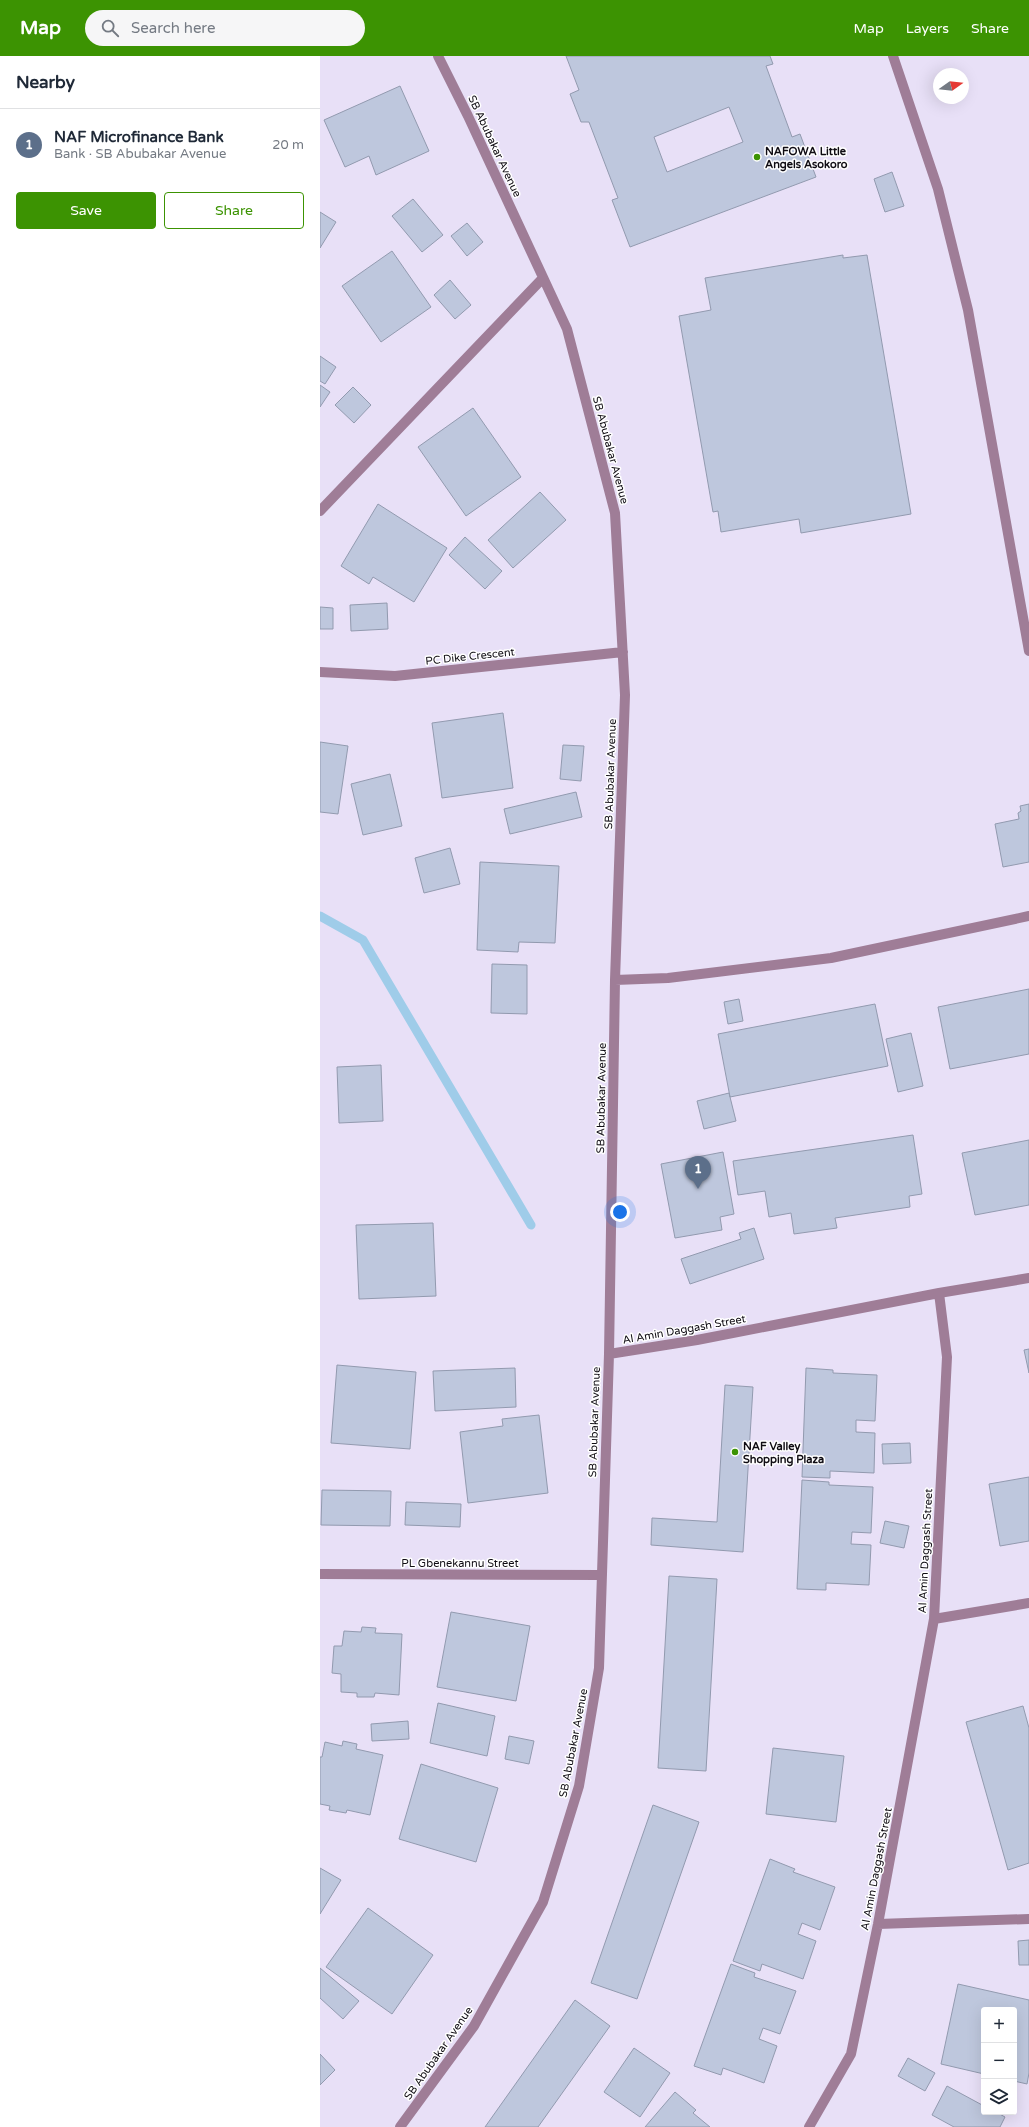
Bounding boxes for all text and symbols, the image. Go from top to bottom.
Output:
search box [85,10,365,46]
text: Map [20,17,61,39]
icon: search [99,17,121,39]
text: Search here [131,19,215,37]
text: Map [854,20,884,37]
text: Layers [906,20,949,37]
text: Share [971,20,1009,37]
north arrow [933,68,969,104]
text: Nearby [16,72,75,93]
street label: SB Abubakar Avenue [465,93,524,199]
text: NAF Microfinance Bank [54,128,224,146]
text: 1 [25,137,33,153]
text: 20 m [272,137,304,153]
place label: NAFOWA Little Angels Asokoro [765,145,848,172]
text: Bank · SB Abubakar Avenue [54,146,226,162]
marker: NAFOWA Little Angels Asokoro [752,152,762,162]
button: Save [16,192,156,229]
button: Share [164,192,304,229]
street label: SB Abubakar Avenue [590,395,631,505]
street label: PC Dike Crescent [425,645,515,668]
street label: SB Abubakar Avenue [602,718,619,830]
street label: SB Abubakar Avenue [594,1043,609,1153]
pin: 1 [685,1156,711,1189]
your location [610,1202,630,1222]
street label: Al Amin Daggash Street [621,1312,747,1347]
street label: SB Abubakar Avenue [586,1366,603,1478]
place label: NAF Valley Shopping Plaza [743,1440,824,1467]
marker: NAF Valley Shopping Plaza [730,1447,740,1457]
street label: Al Amin Daggash Street [916,1488,935,1614]
street label: PL Gbenekannu Street [401,1557,519,1570]
street label: SB Abubakar Avenue [557,1688,590,1799]
street label: Al Amin Daggash Street [858,1807,895,1932]
street label: SB Abubakar Avenue [401,2004,475,2102]
map controls [981,2007,1017,2115]
button: + [981,2007,1017,2043]
button: − [981,2043,1017,2079]
button: layers [981,2079,1017,2115]

